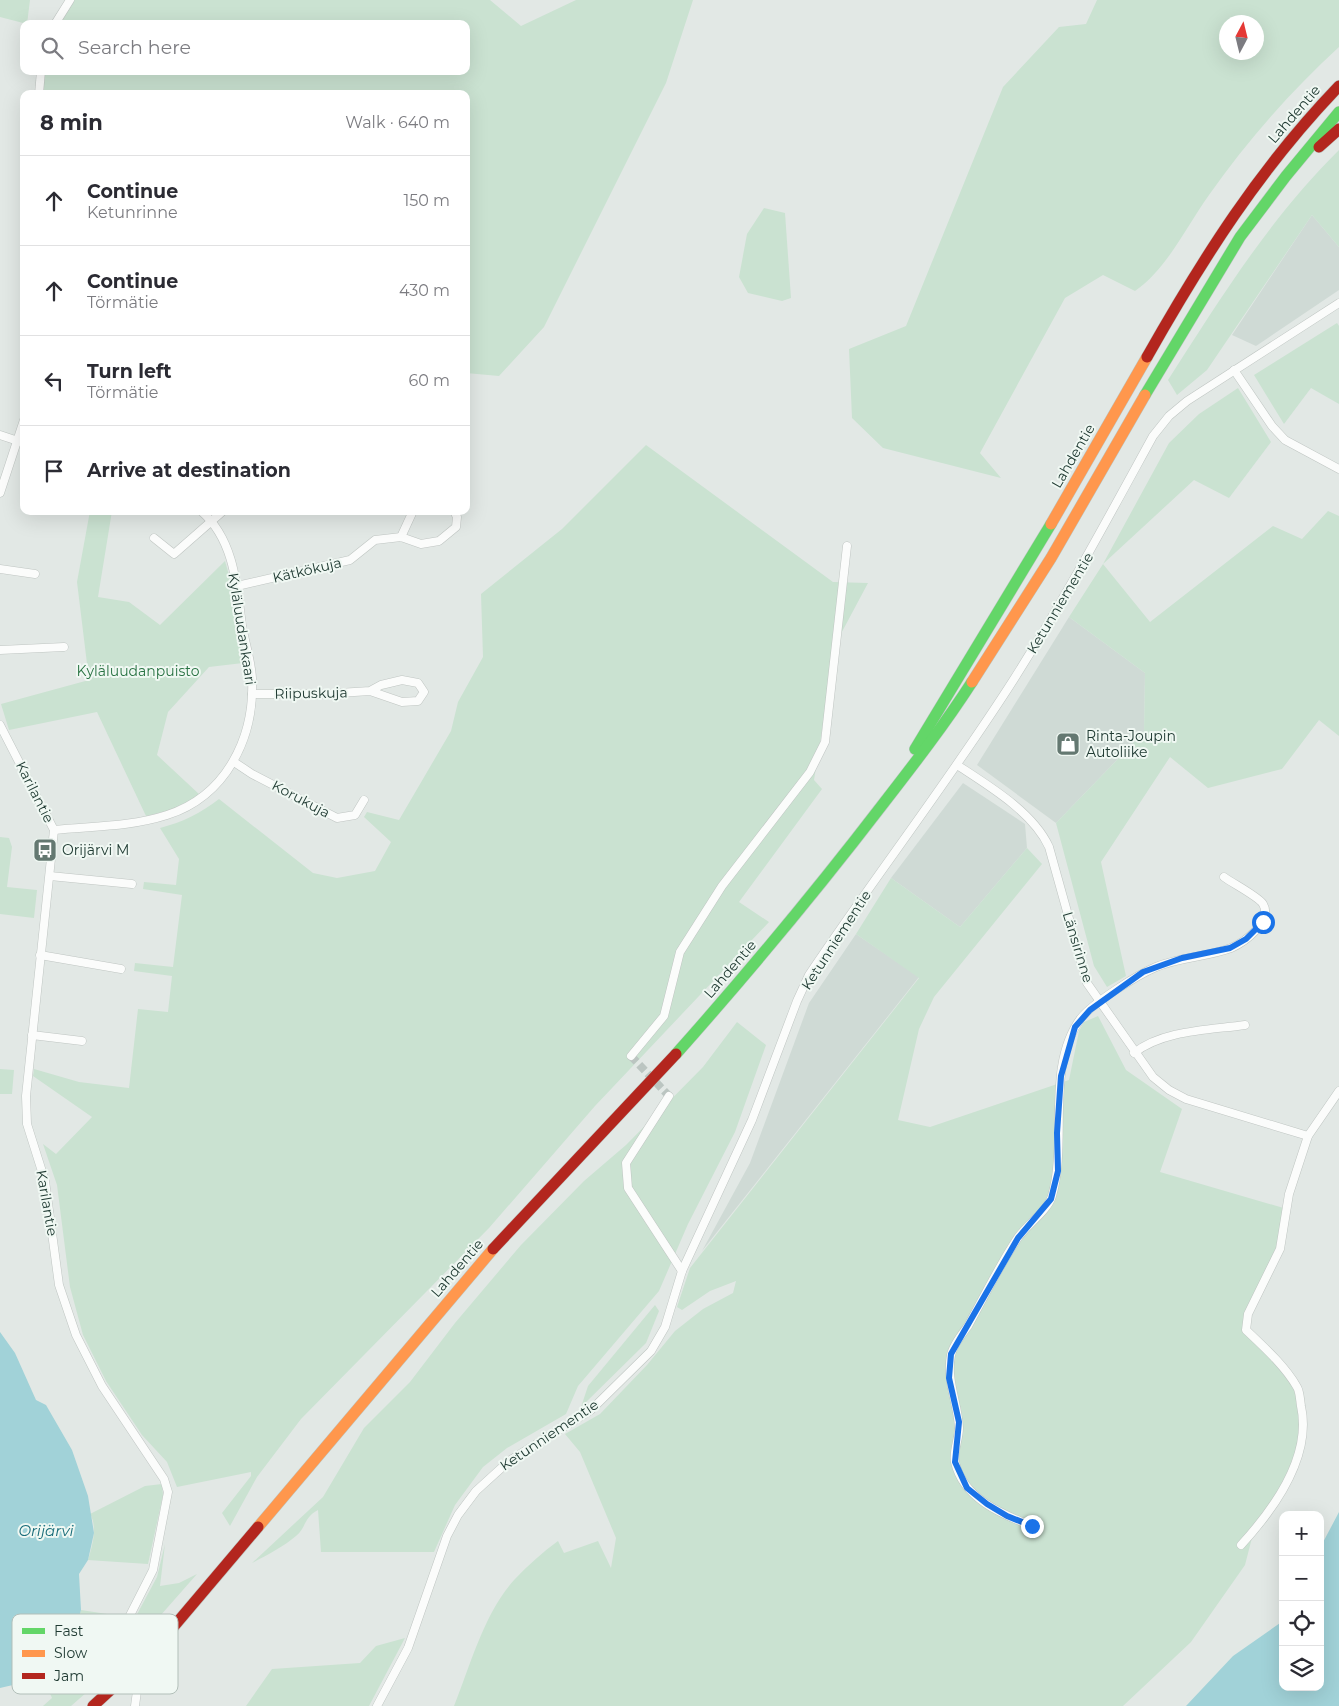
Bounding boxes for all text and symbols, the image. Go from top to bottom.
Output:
north arrow [1219,15,1264,60]
search box [20,20,470,75]
icon: search [38,34,66,62]
text: Search here [78,36,191,59]
street label: Lahdentie [1264,81,1324,147]
text: 8 min [40,110,103,135]
text: Walk · 640 m [345,113,450,132]
text: Continue [87,180,178,203]
icon: ahead [40,187,68,215]
text: 150 m [403,191,450,210]
text: Ketunrinne [87,203,178,222]
text: Continue [87,270,178,293]
icon: ahead [40,277,68,305]
text: 430 m [399,281,450,300]
text: Törmätie [87,293,159,312]
text: Turn left [87,360,172,383]
icon: left [40,367,68,395]
text: 60 m [408,371,450,390]
text: Törmätie [87,383,159,402]
street label: Lahdentie [1047,421,1099,491]
icon: arrive [40,457,68,485]
text: Arrive at destination [87,459,291,482]
street label: Ketunniementie [1023,549,1097,657]
street label: Kätkökuja [271,553,343,587]
street label: Kyläluudankaari [224,572,260,686]
park label: Kyläluudanpuisto [76,662,200,680]
street label: Riipuskuja [274,683,348,703]
place label: Rinta-Joupin Autoliike [1086,727,1176,761]
shop icon: Rinta-Joupin Autoliike [1055,731,1081,757]
street label: Karilantie [12,758,58,826]
street label: Korukuja [269,776,333,822]
bus stop icon: Orijärvi M [32,837,58,863]
place label: Orijärvi M [62,841,129,859]
street label: Ketunniementie [797,887,875,993]
street label: Länsirinne [1059,909,1097,985]
route start [1252,911,1275,934]
street label: Lahdentie [700,936,760,1002]
street label: Karilantie [32,1169,62,1237]
street label: Lahdentie [427,1235,487,1301]
street label: Ketunniementie [496,1395,602,1475]
map controls [1279,1511,1324,1691]
button: + [1279,1511,1324,1556]
route end [1021,1515,1044,1538]
water label: Orijärvi [18,1521,75,1540]
button: − [1279,1556,1324,1601]
button: locate [1279,1601,1324,1646]
legend [12,1614,178,1694]
text: Fast [54,1622,84,1640]
text: Slow [54,1644,88,1662]
button: layers [1279,1646,1324,1691]
text: Jam [53,1667,84,1685]

